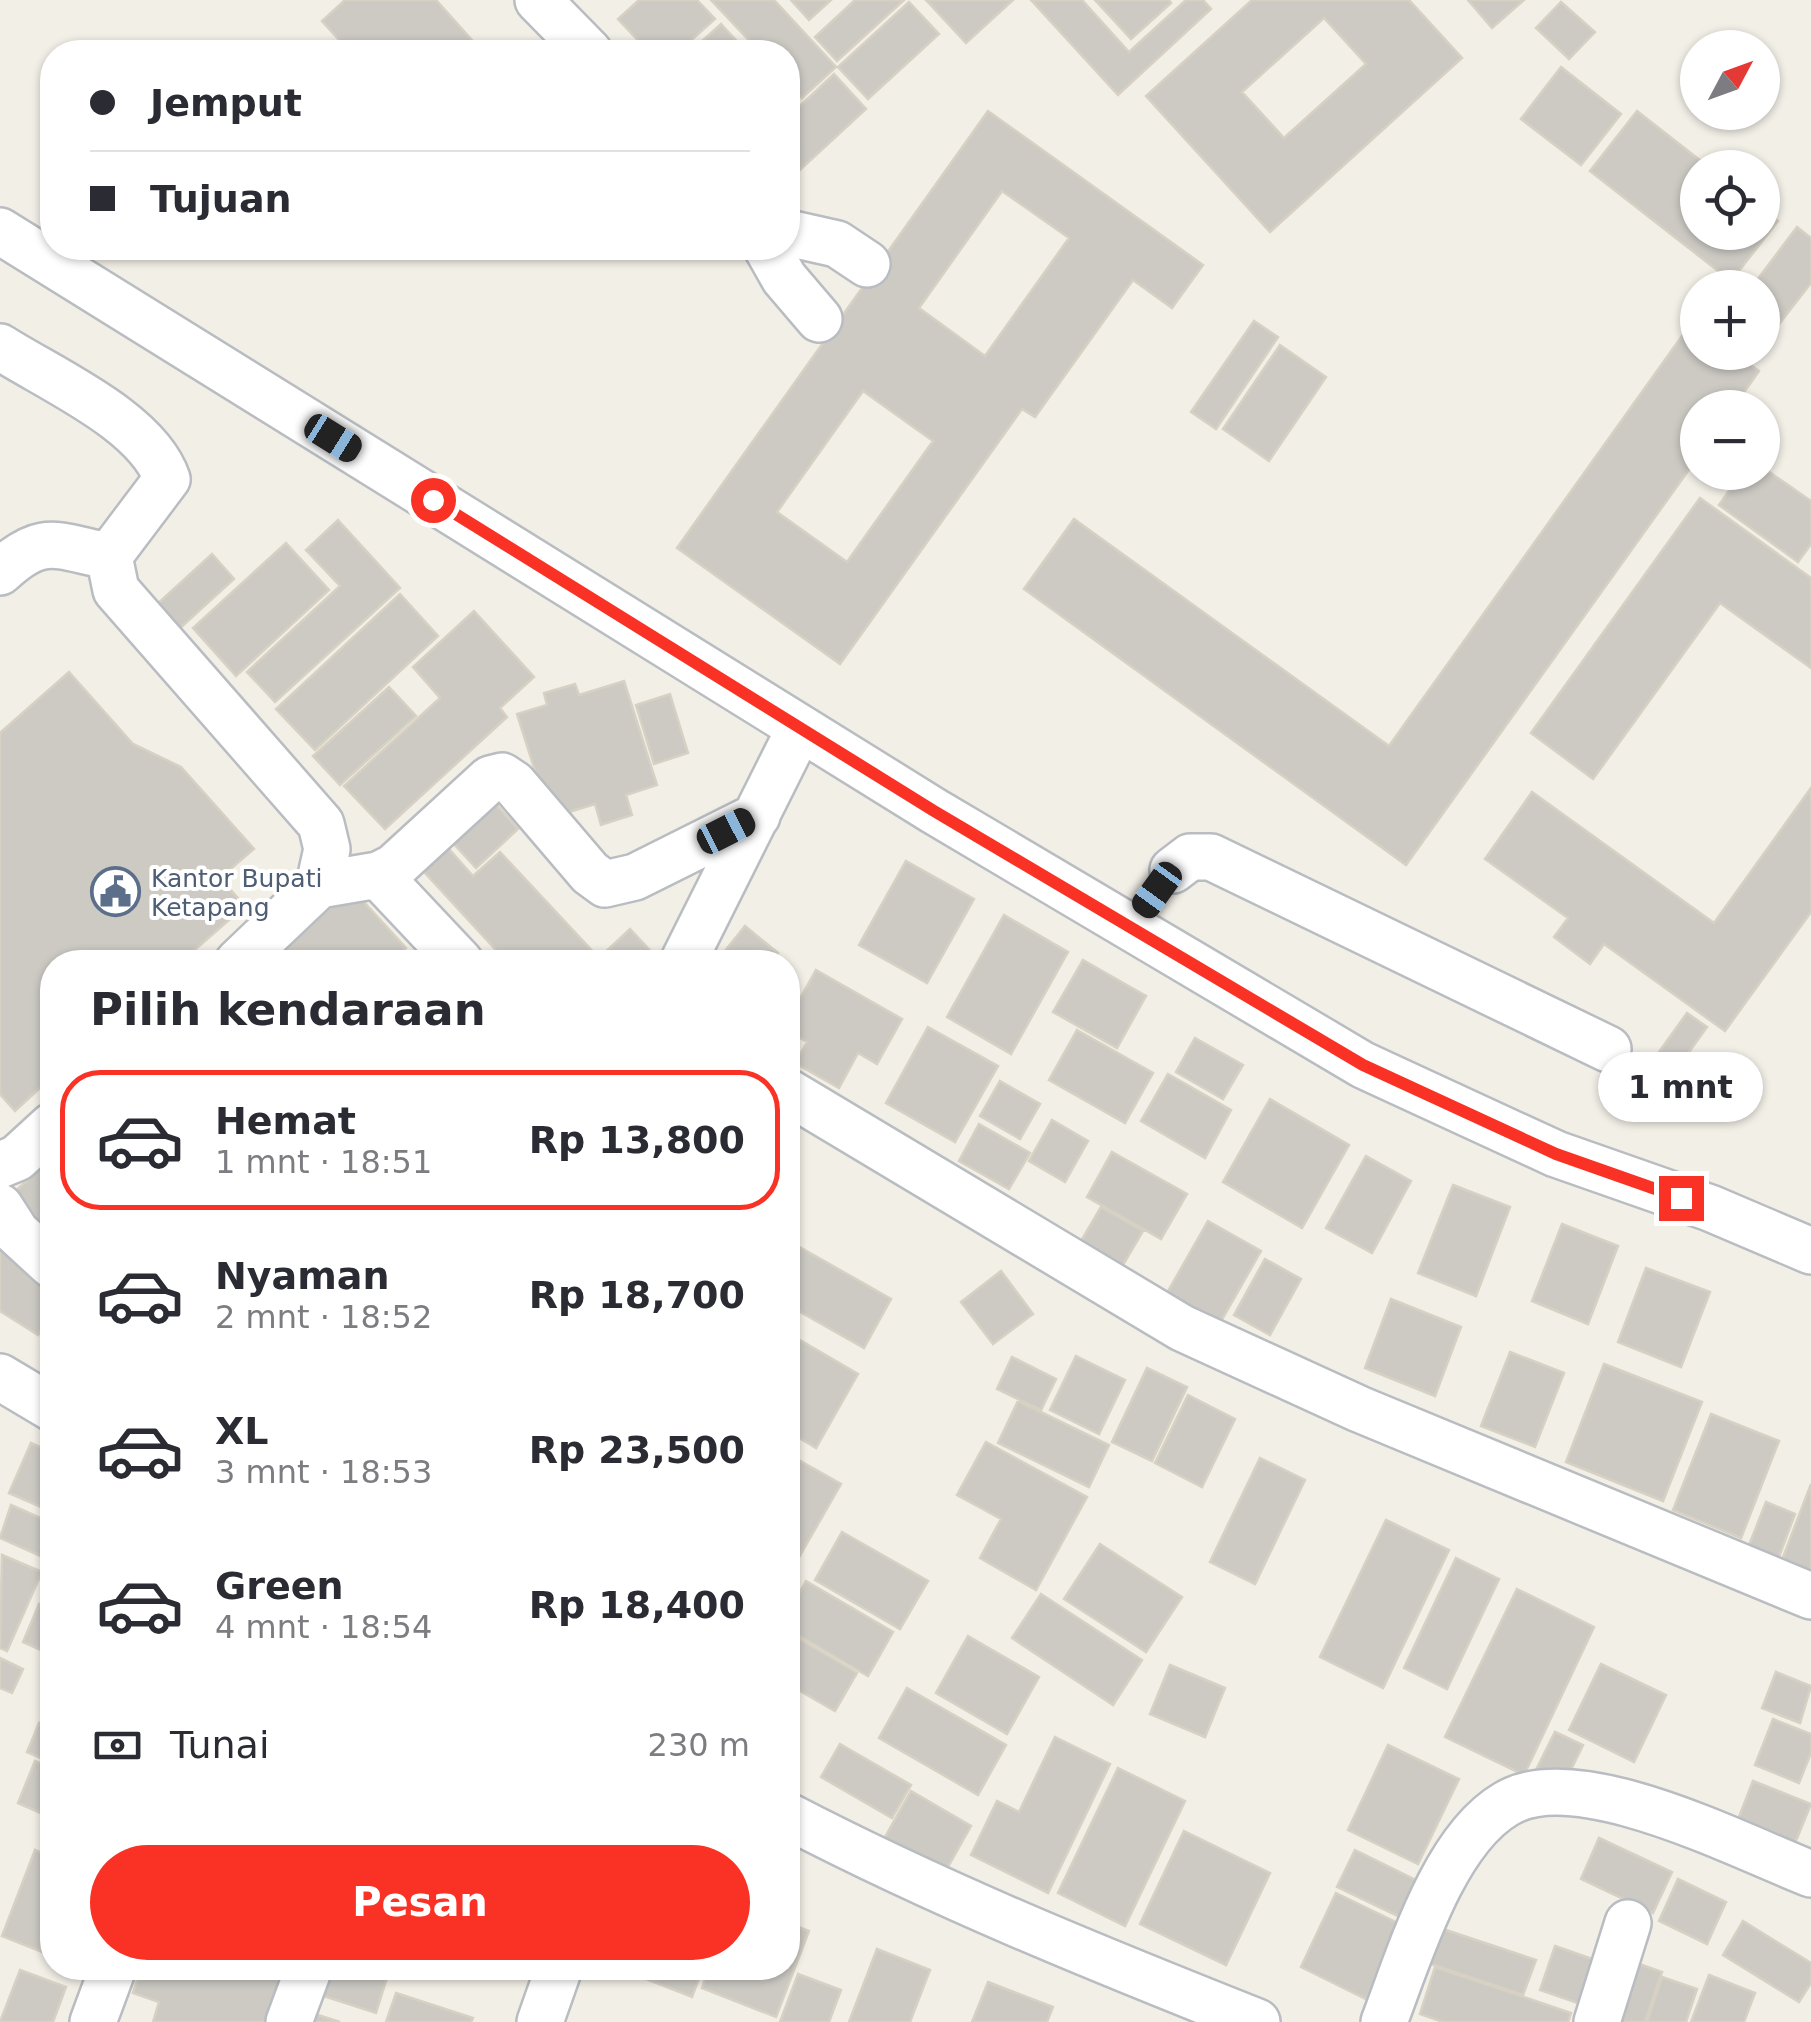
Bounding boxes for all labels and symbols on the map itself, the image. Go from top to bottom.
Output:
north arrow [1680,30,1780,130]
car [300,409,366,467]
route start [411,478,456,523]
car [692,804,760,858]
car [1127,857,1187,923]
place label: Kantor Bupati Ketapang [151,864,322,922]
public building icon: Kantor Bupati Ketapang [90,866,142,918]
callout: 1 mnt [1598,1053,1764,1123]
route end [1659,1176,1704,1221]

